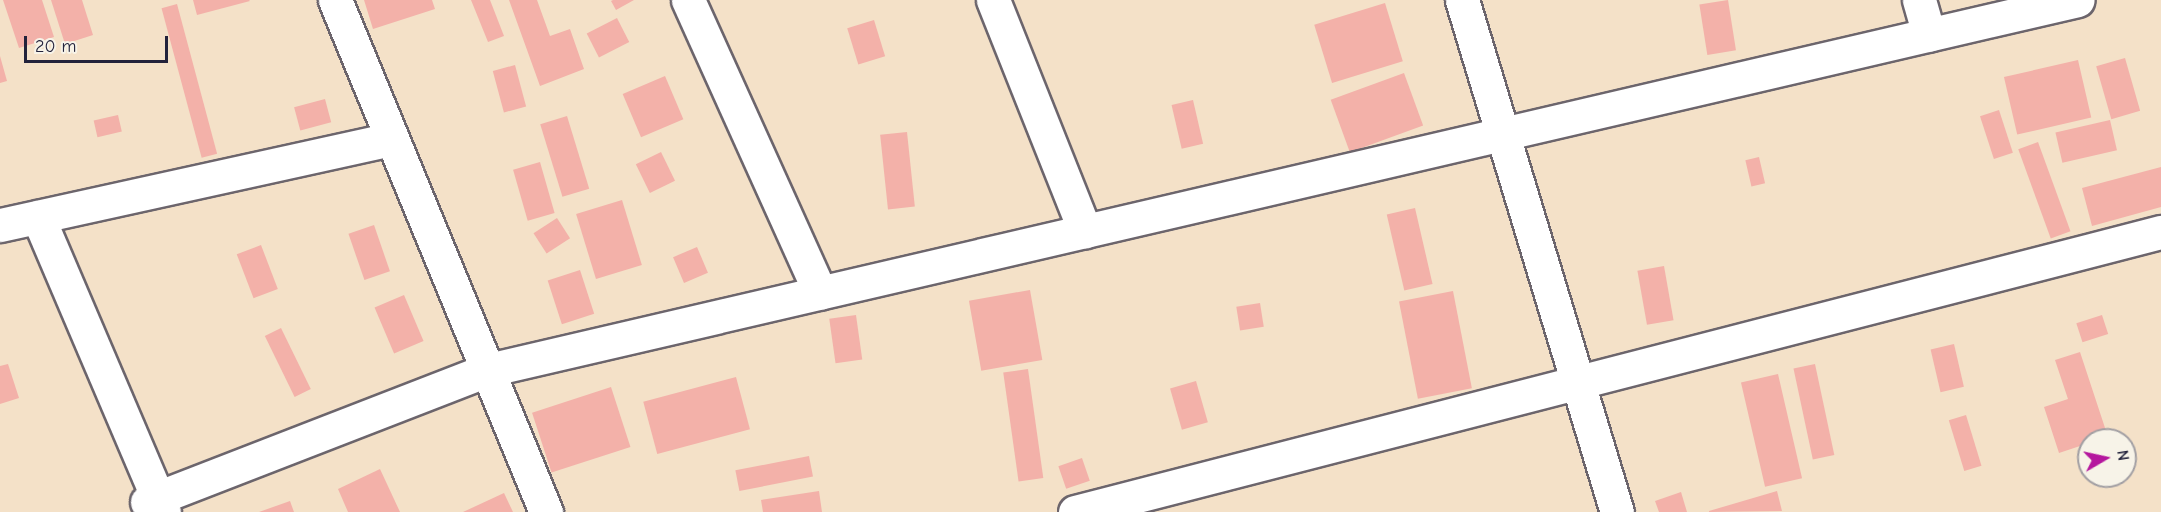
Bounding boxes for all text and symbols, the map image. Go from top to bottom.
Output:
scale bar [27,24,171,62]
text: 20 m [35,36,76,57]
north arrow [2077,428,2137,488]
text: N [2113,449,2133,462]

